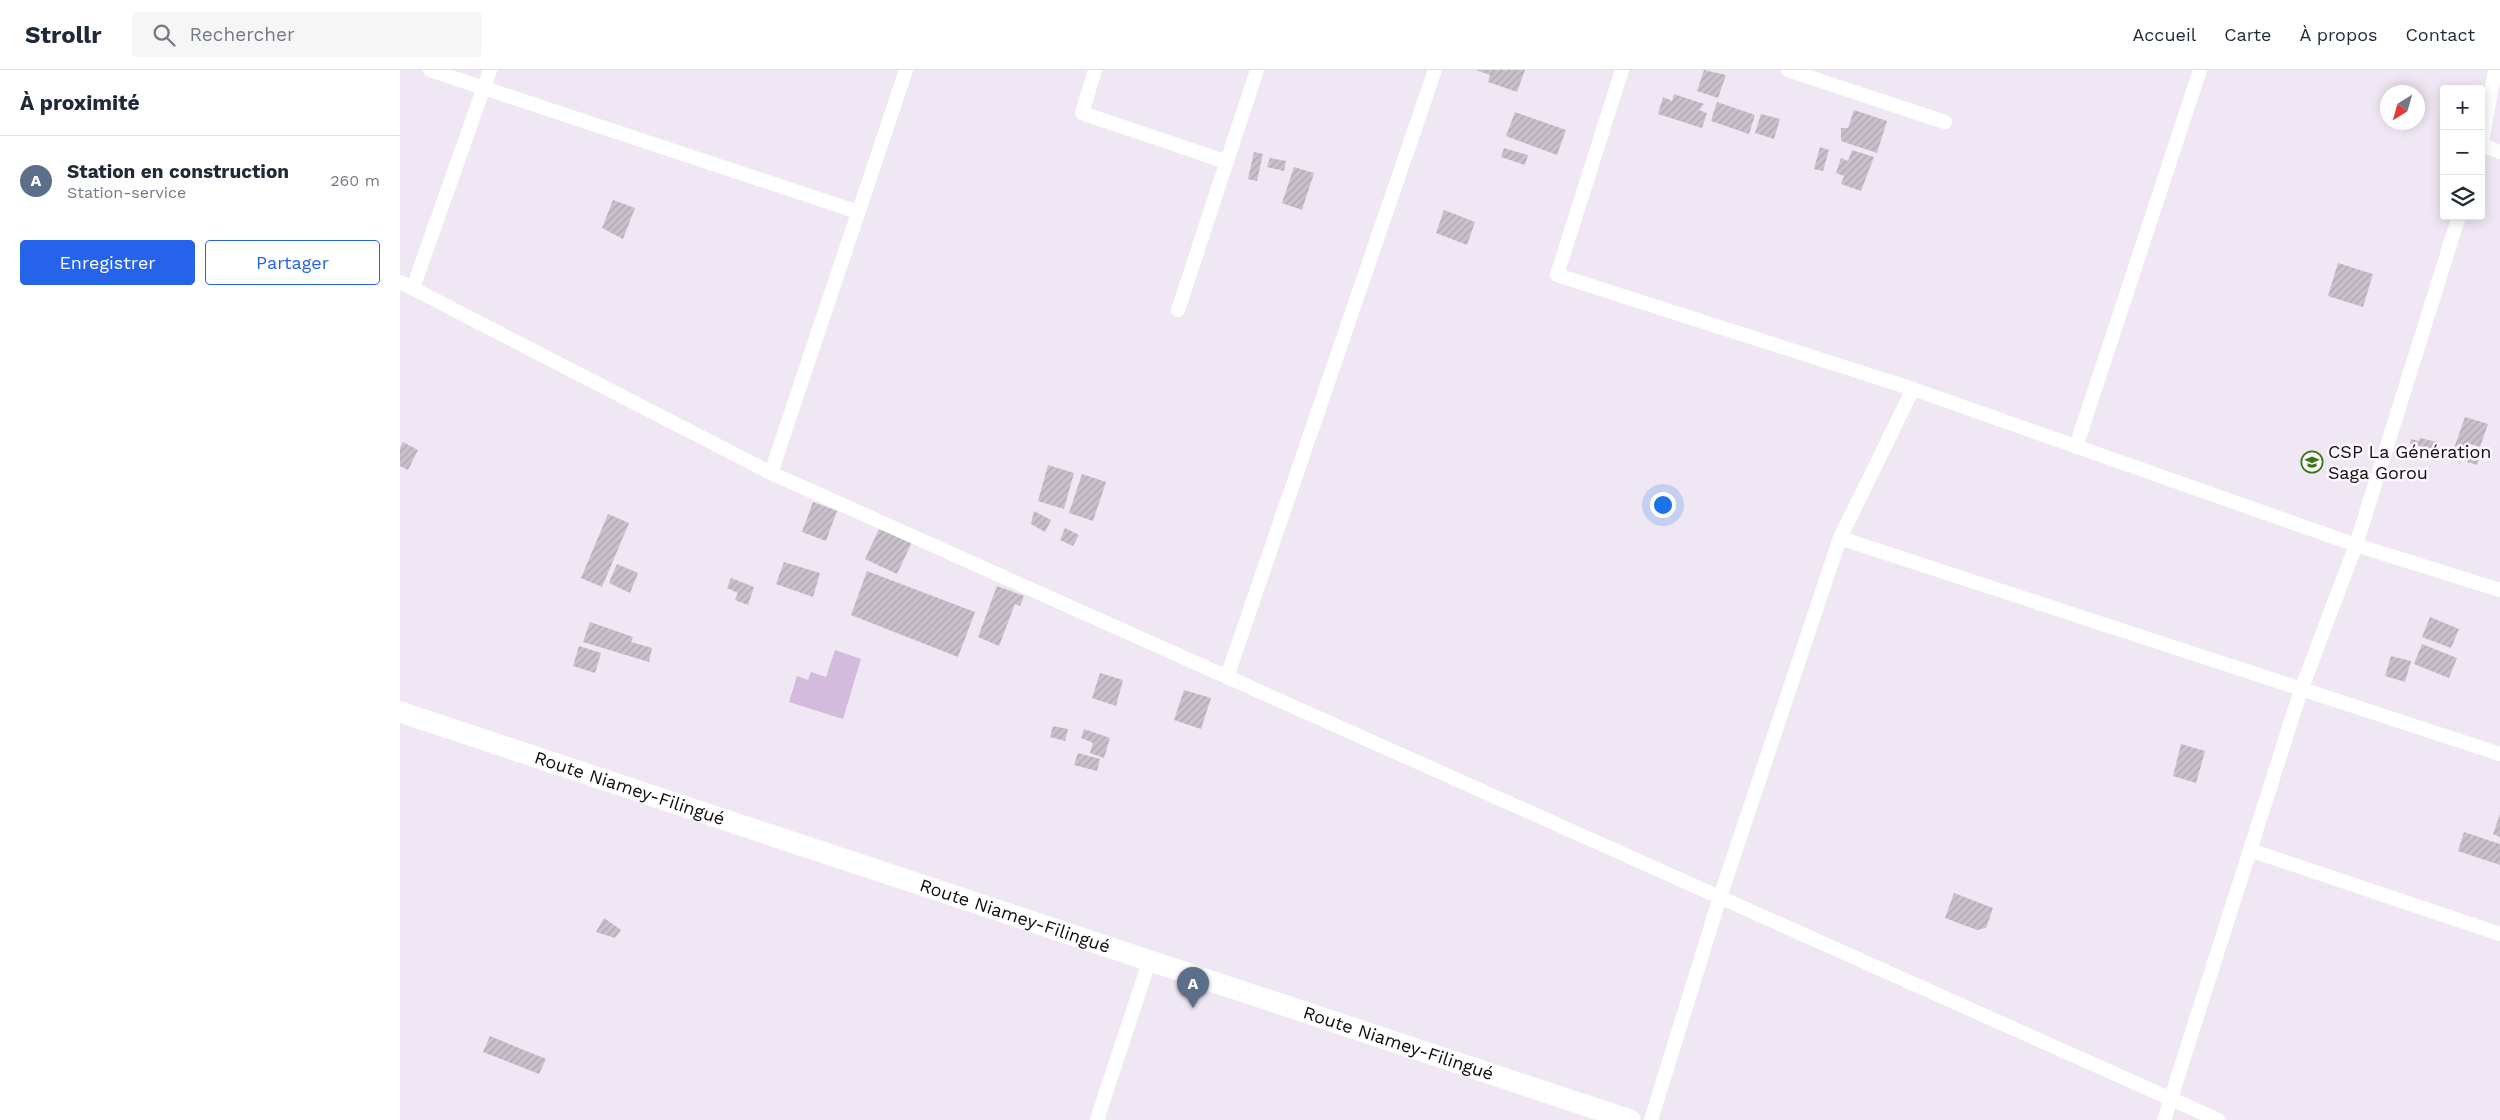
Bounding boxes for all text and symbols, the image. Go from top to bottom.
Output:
search box [132,12,482,57]
text: Strollr [25,21,102,49]
icon: search [150,21,178,49]
text: Rechercher [190,23,295,46]
text: Accueil [2133,24,2196,45]
text: Carte [2224,24,2271,45]
text: À propos [2299,24,2377,45]
text: Contact [2405,24,2475,45]
north arrow [2380,85,2425,130]
map controls [2440,85,2485,220]
button: + [2440,85,2485,130]
text: À proximité [20,90,140,115]
button: − [2440,130,2485,175]
text: Station en construction [67,160,289,183]
text: A [31,171,41,190]
text: 260 m [330,171,380,190]
button: layers [2440,175,2485,220]
text: Station-service [67,183,186,202]
button: Enregistrer [20,240,195,285]
button: Partager [205,240,380,285]
place label: CSP La Génération Saga Gorou [2328,441,2491,483]
school or university icon: CSP La Génération Saga Gorou [2300,450,2324,474]
your location [1650,492,1676,518]
street label: Route Niamey-Filingué [532,746,728,829]
street label: Route Niamey-Filingué [917,874,1113,957]
pin: A [1177,967,1209,1008]
street label: Route Niamey-Filingué [1301,1001,1497,1084]

